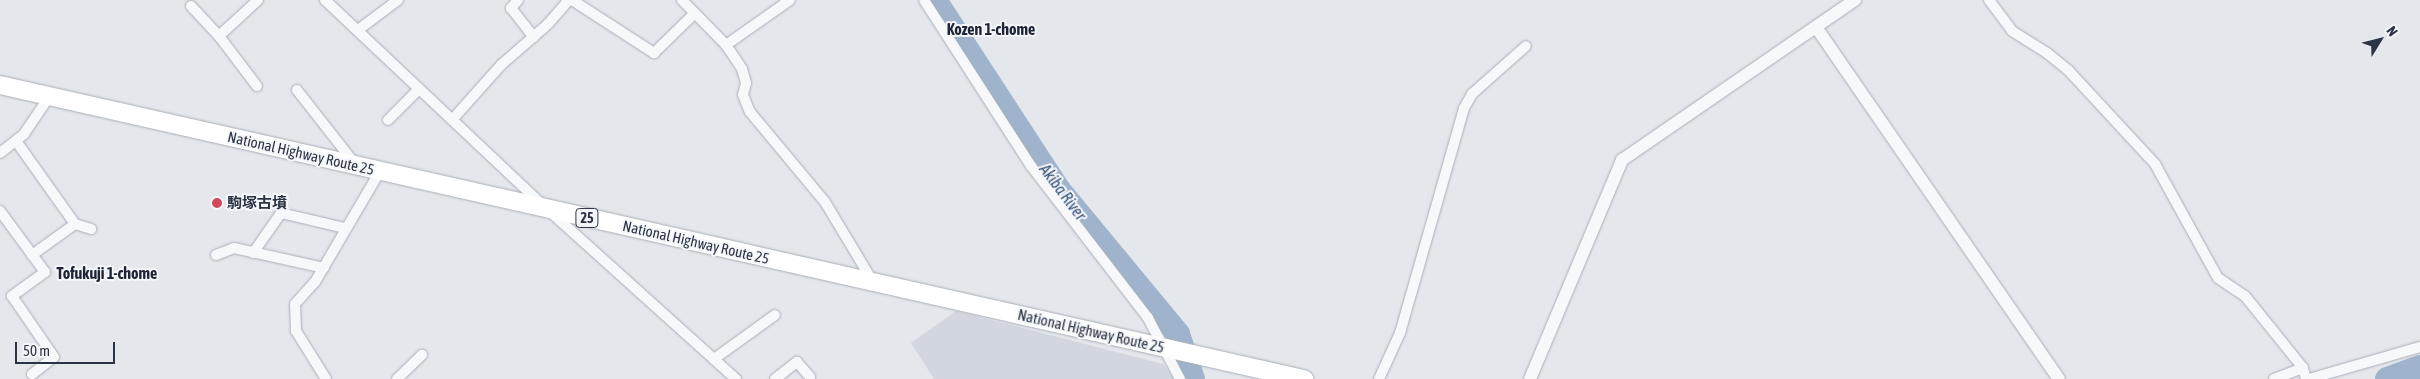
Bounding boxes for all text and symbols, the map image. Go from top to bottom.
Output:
north arrow [2355,15,2405,65]
district label: Kozen 1-chome [947,19,1035,39]
text: N [2383,23,2401,39]
street label: National Highway Route 25 [226,127,376,179]
water label: Akiba River [1036,160,1090,224]
place label: 駒塚古墳 [227,194,287,212]
marker: 駒塚古墳 [211,197,223,209]
road number: 25 [574,207,600,230]
street label: National Highway Route 25 [621,216,771,268]
district label: Tofukuji 1-chome [57,263,157,283]
street label: National Highway Route 25 [1016,305,1166,357]
scale bar [18,332,118,364]
text: 50 m [23,342,50,359]

